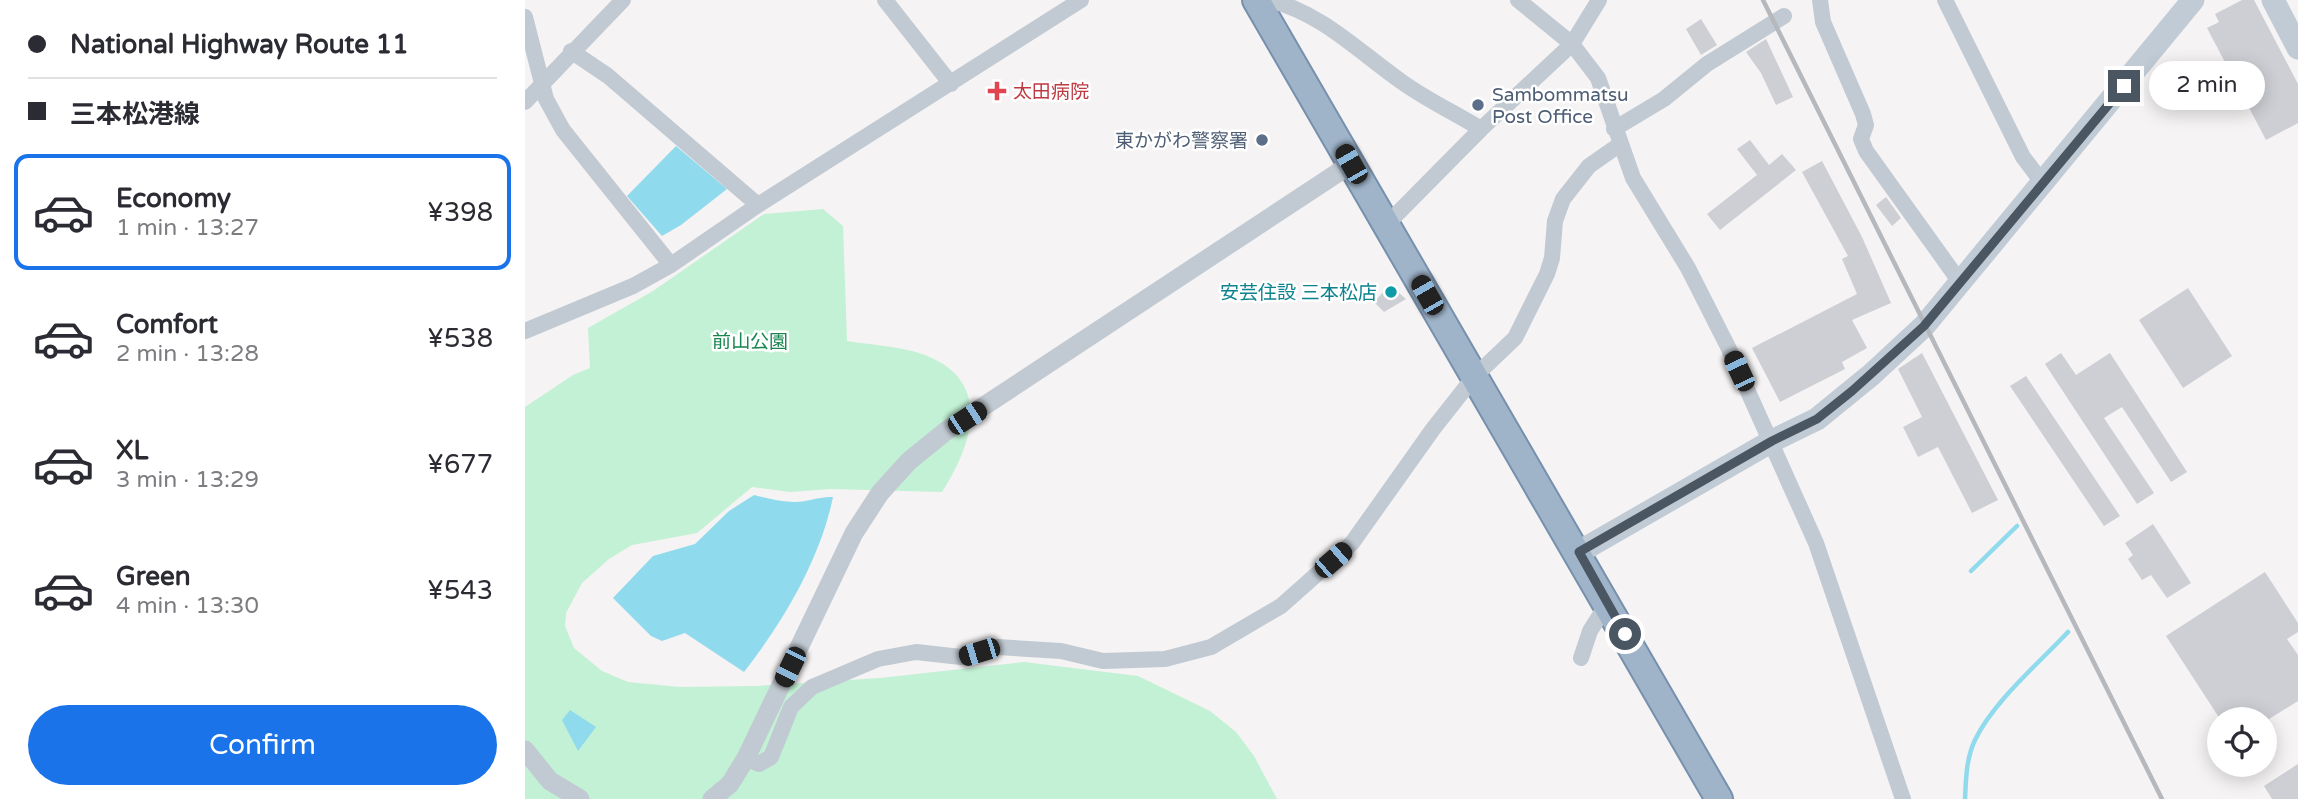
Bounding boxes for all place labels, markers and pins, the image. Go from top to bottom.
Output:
marker: 太田病院 [987,81,1007,101]
place label: 太田病院 [1013,81,1089,103]
place label: Sambommatsu Post Office [1492,84,1629,128]
marker: Sambommatsu Post Office [1470,97,1486,113]
place label: 東かがわ警察署 [1115,130,1248,152]
marker: 東かがわ警察署 [1254,132,1270,148]
place label: 安芸住設 三本松店 [1220,282,1377,304]
marker: 安芸住設 三本松店 [1383,284,1399,300]

